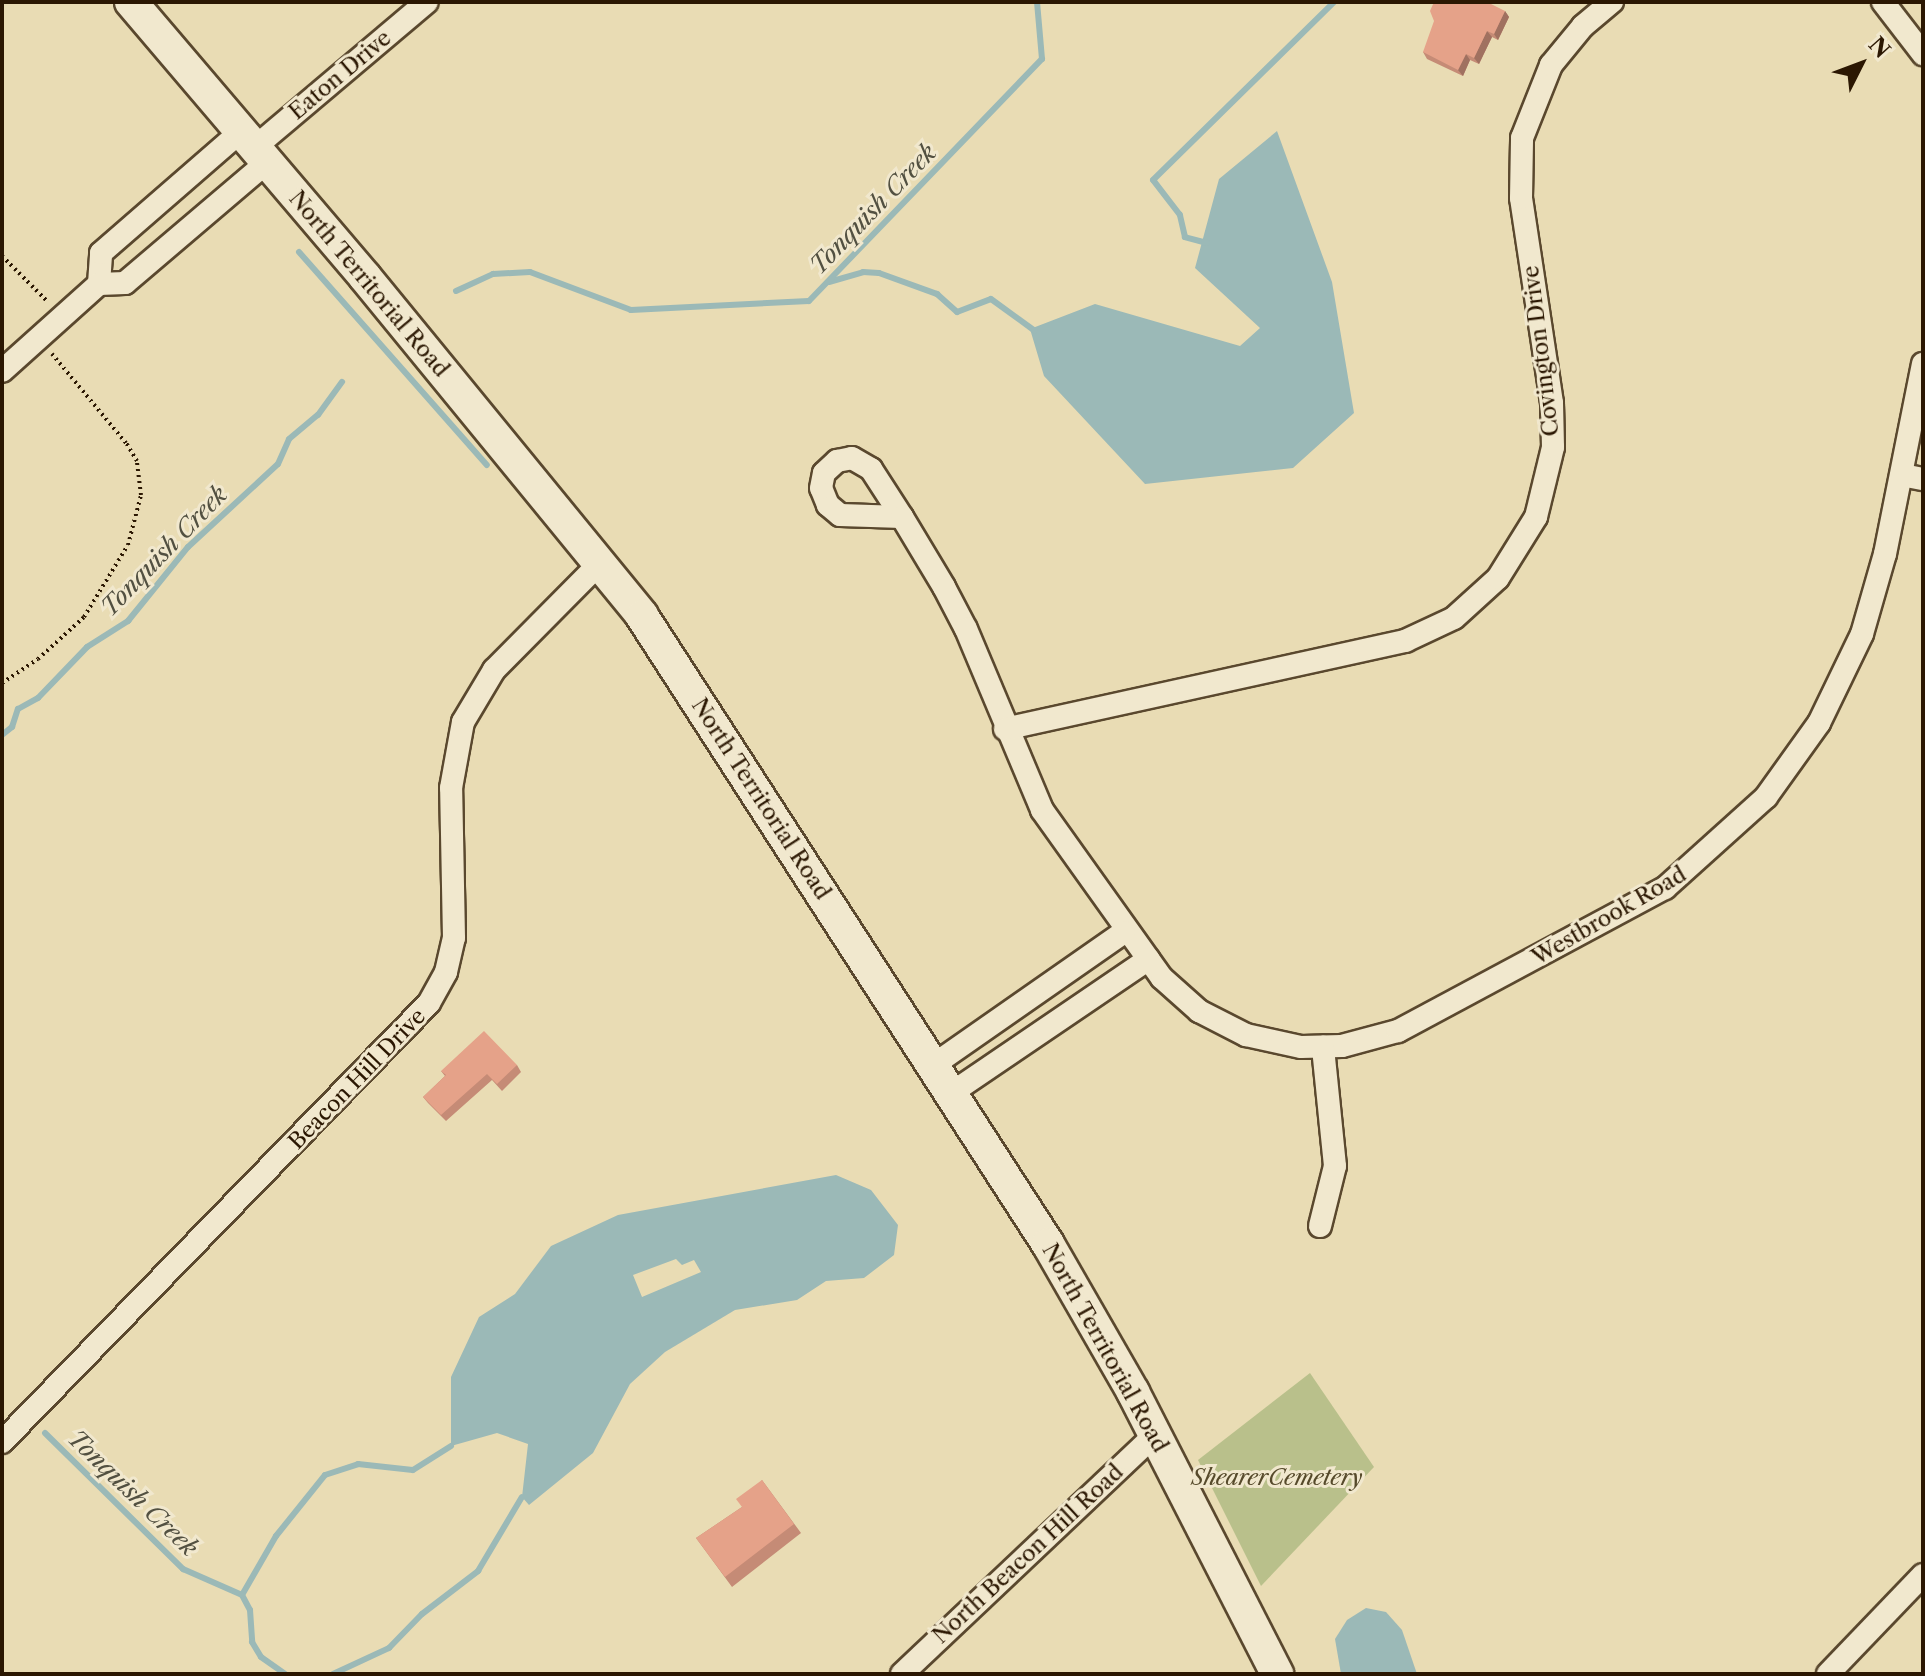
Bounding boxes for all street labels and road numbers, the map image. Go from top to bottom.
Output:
street label: Eaton Drive [284,25,396,125]
street label: North Territorial Road [283,185,455,383]
street label: Covington Drive [1517,264,1565,438]
street label: North Territorial Road [686,693,836,905]
street label: Westbrook Road [1527,861,1691,971]
street label: Beacon Hill Drive [283,1003,431,1155]
street label: North Territorial Road [1036,1239,1174,1457]
street label: North Beacon Hill Road [927,1459,1129,1649]

